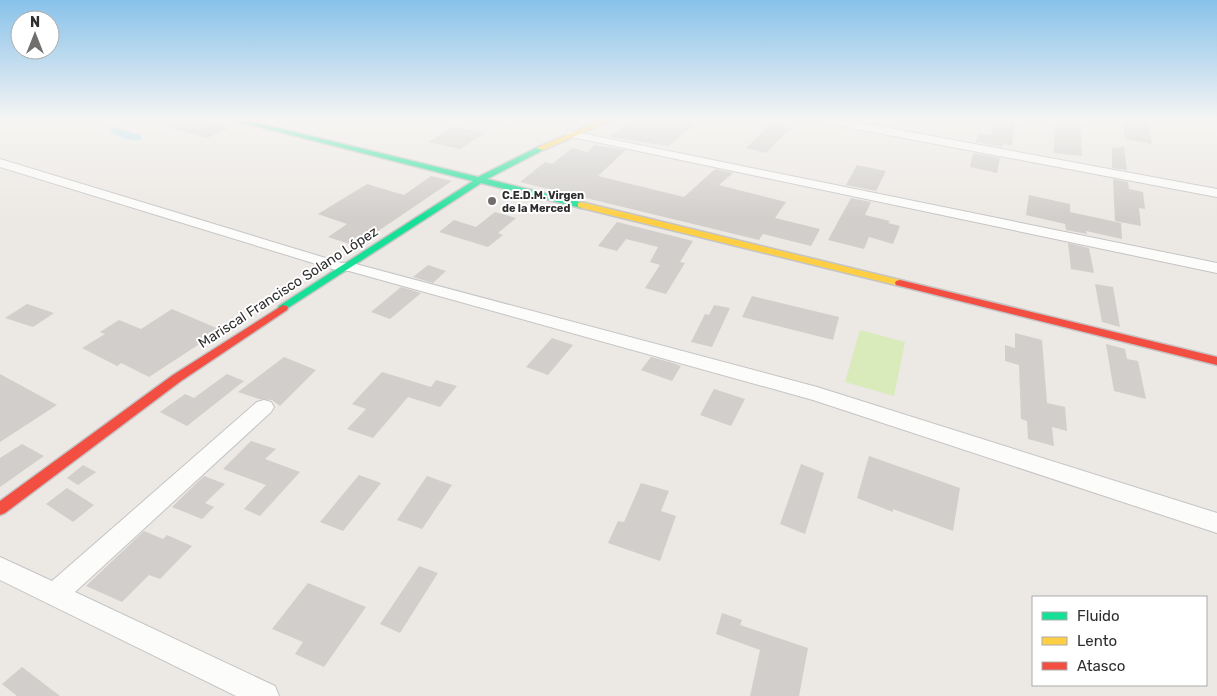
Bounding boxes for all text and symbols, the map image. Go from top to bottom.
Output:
north arrow [10,10,60,60]
text: N [30,14,40,31]
place label: C.E.D.M. Virgen de la Merced [502,189,584,215]
marker: C.E.D.M. Virgen de la Merced [486,195,498,207]
street label: Mariscal Francisco Solano López [195,223,381,352]
legend [1032,596,1207,686]
text: Fluido [1077,607,1120,625]
text: Lento [1077,632,1117,650]
text: Atasco [1077,657,1125,675]

